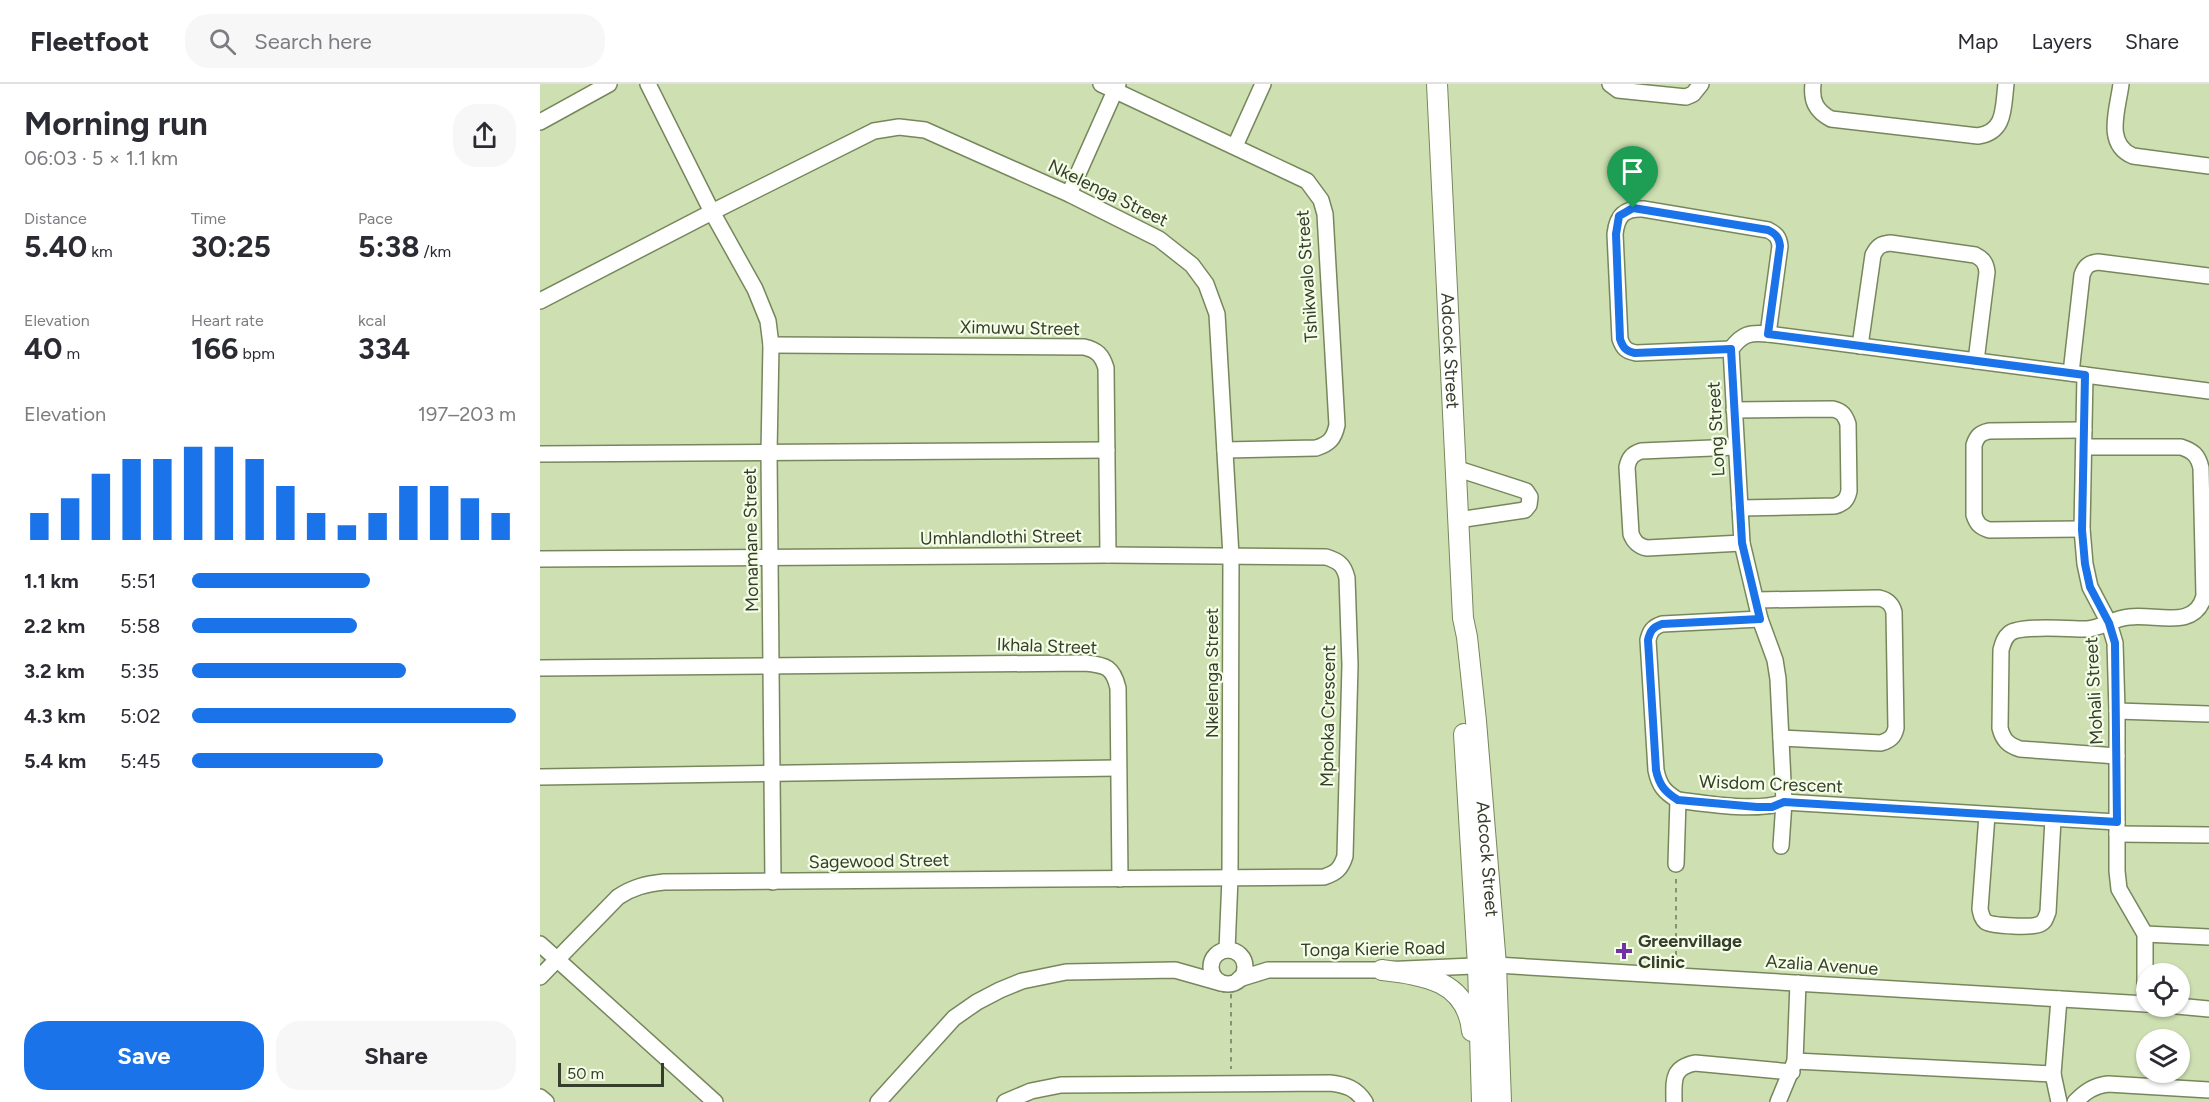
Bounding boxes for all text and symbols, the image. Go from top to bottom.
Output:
search box [185,14,605,68]
text: Fleetfoot [30,24,149,58]
icon: search [206,25,239,58]
text: Search here [254,28,372,55]
text: Map [1958,29,1998,54]
text: Layers [2031,29,2092,54]
text: Share [2125,29,2179,54]
text: Morning run [24,104,208,143]
button: share [453,104,516,167]
text: 06:03 · 5 × 1.1 km [24,146,178,170]
pin [1607,146,1658,208]
street label: Nkelenga Street [1044,154,1172,232]
icon: arrive [1616,155,1649,188]
text: Distance [24,209,87,228]
text: Time [191,209,226,228]
text: Pace [358,209,393,228]
street label: Tshikwalo Street [1291,209,1323,343]
text: 5.40 [24,228,87,265]
text: 30:25 [191,228,271,265]
text: 5:38 [358,228,420,265]
text: km [87,242,113,261]
text: /km [420,242,451,261]
street label: Adcock Street [1436,292,1464,409]
text: Elevation [24,311,90,330]
text: Heart rate [191,311,264,330]
text: kcal [358,311,386,330]
street label: Ximuwu Street [960,316,1080,340]
text: 40 [24,330,62,367]
text: 166 [191,330,238,367]
text: 334 [358,330,410,367]
text: m [62,344,80,363]
text: bpm [238,344,275,363]
street label: Long Street [1703,381,1729,477]
text: Elevation [24,402,106,426]
text: 197–203 m [418,402,516,426]
street label: Monamane Street [739,468,763,612]
street label: Umhlandlothi Street [920,525,1082,549]
text: 1.1 km [24,569,79,593]
text: 5:51 [120,569,156,593]
street label: Nkelenga Street [1201,607,1223,738]
text: 2.2 km [24,614,85,638]
text: 5:58 [120,614,160,638]
street label: Ikhala Street [996,633,1098,659]
street label: Mohali Street [2080,636,2108,745]
street label: Mphoka Crescent [1316,645,1340,787]
text: 3.2 km [24,659,85,683]
text: 5:35 [120,659,159,683]
text: 4.3 km [24,704,86,728]
text: 5:02 [120,704,161,728]
text: 5.4 km [24,749,86,773]
text: 5:45 [120,749,160,773]
street label: Wisdom Crescent [1699,770,1844,798]
street label: Adcock Street [1472,800,1503,918]
street label: Sagewood Street [809,849,950,873]
place label: Greenvillage Clinic [1638,930,1742,973]
street label: Tonga Kierie Road [1301,937,1445,961]
marker: Greenvillage Clinic [1615,942,1633,960]
street label: Azalia Avenue [1765,950,1879,980]
map controls [2136,963,2190,1083]
button: locate [2136,963,2190,1017]
button: Save [24,1021,264,1090]
button: Share [276,1021,516,1090]
button: layers [2136,1029,2190,1083]
scale bar [558,1060,664,1088]
text: 50 m [567,1064,604,1083]

